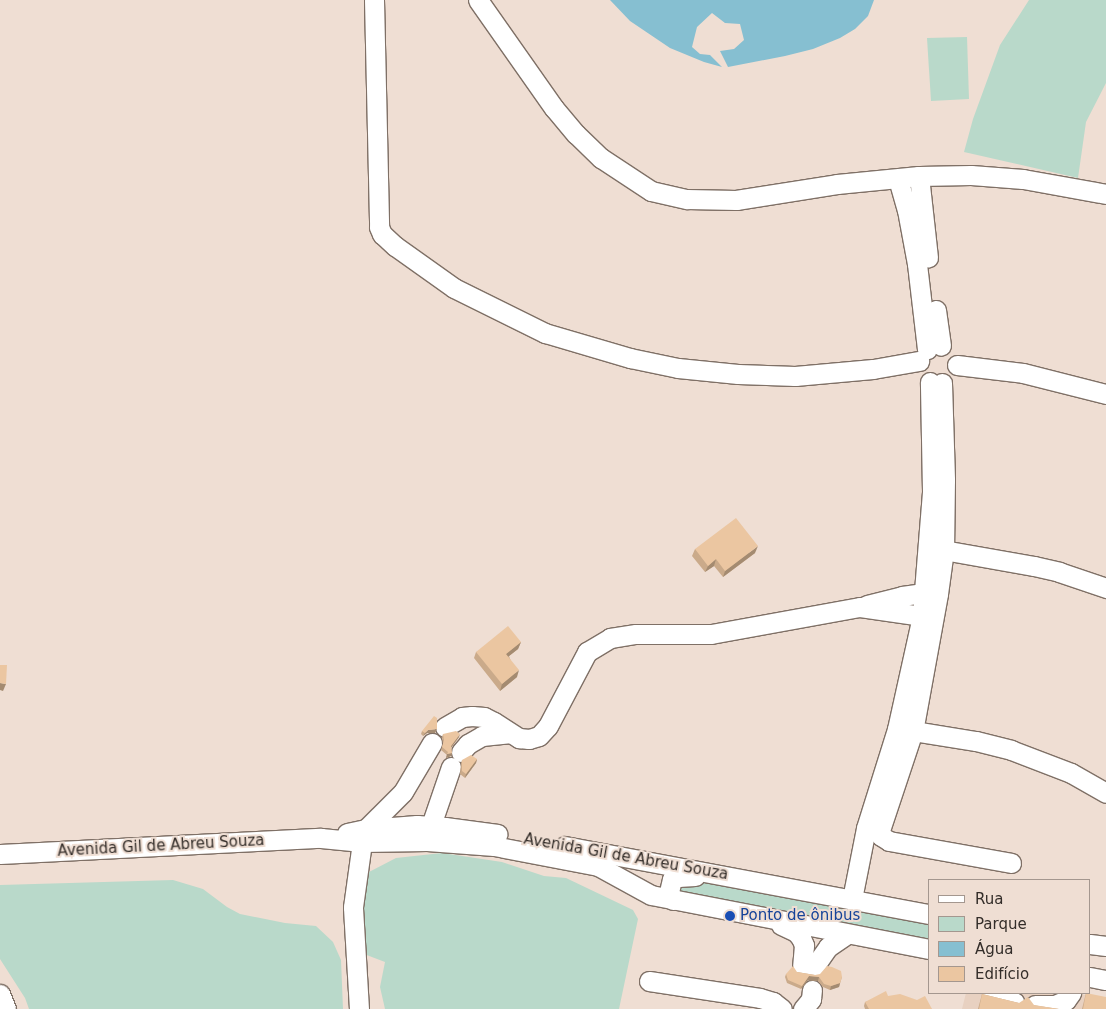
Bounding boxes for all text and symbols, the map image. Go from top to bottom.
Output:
street label: Avenida Gil de Abreu Souza [522,830,730,884]
street label: Avenida Gil de Abreu Souza [57,832,265,860]
legend [928,879,1091,994]
text: Rua [975,890,1003,908]
place label: Ponto de ônibus [740,907,860,925]
marker: Ponto de ônibus [724,910,736,922]
text: Parque [975,915,1027,933]
text: Água [975,940,1013,958]
text: Edifício [975,965,1029,983]

